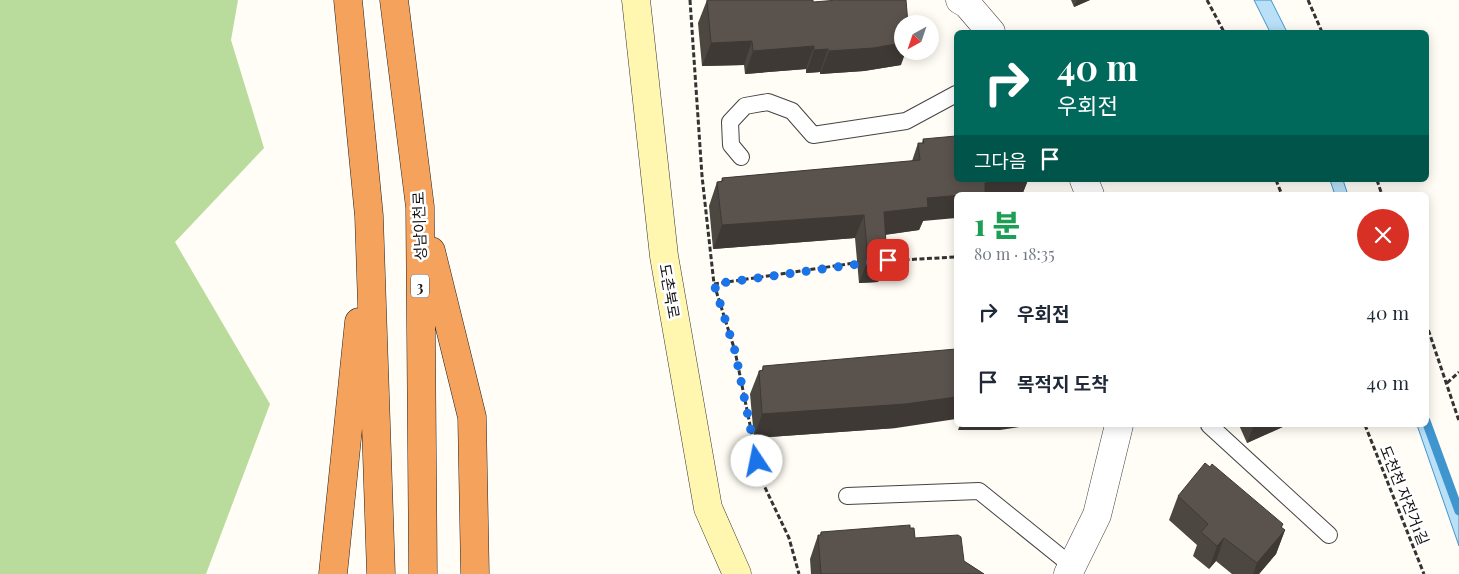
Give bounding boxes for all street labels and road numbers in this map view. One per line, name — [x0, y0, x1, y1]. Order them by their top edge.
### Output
street label: 성남이천로 — [408, 191, 430, 261]
street label: 도촌북로 — [655, 262, 685, 320]
road number: 3 — [411, 274, 429, 298]
street label: 도천천 자전거1길 — [1376, 442, 1434, 548]

